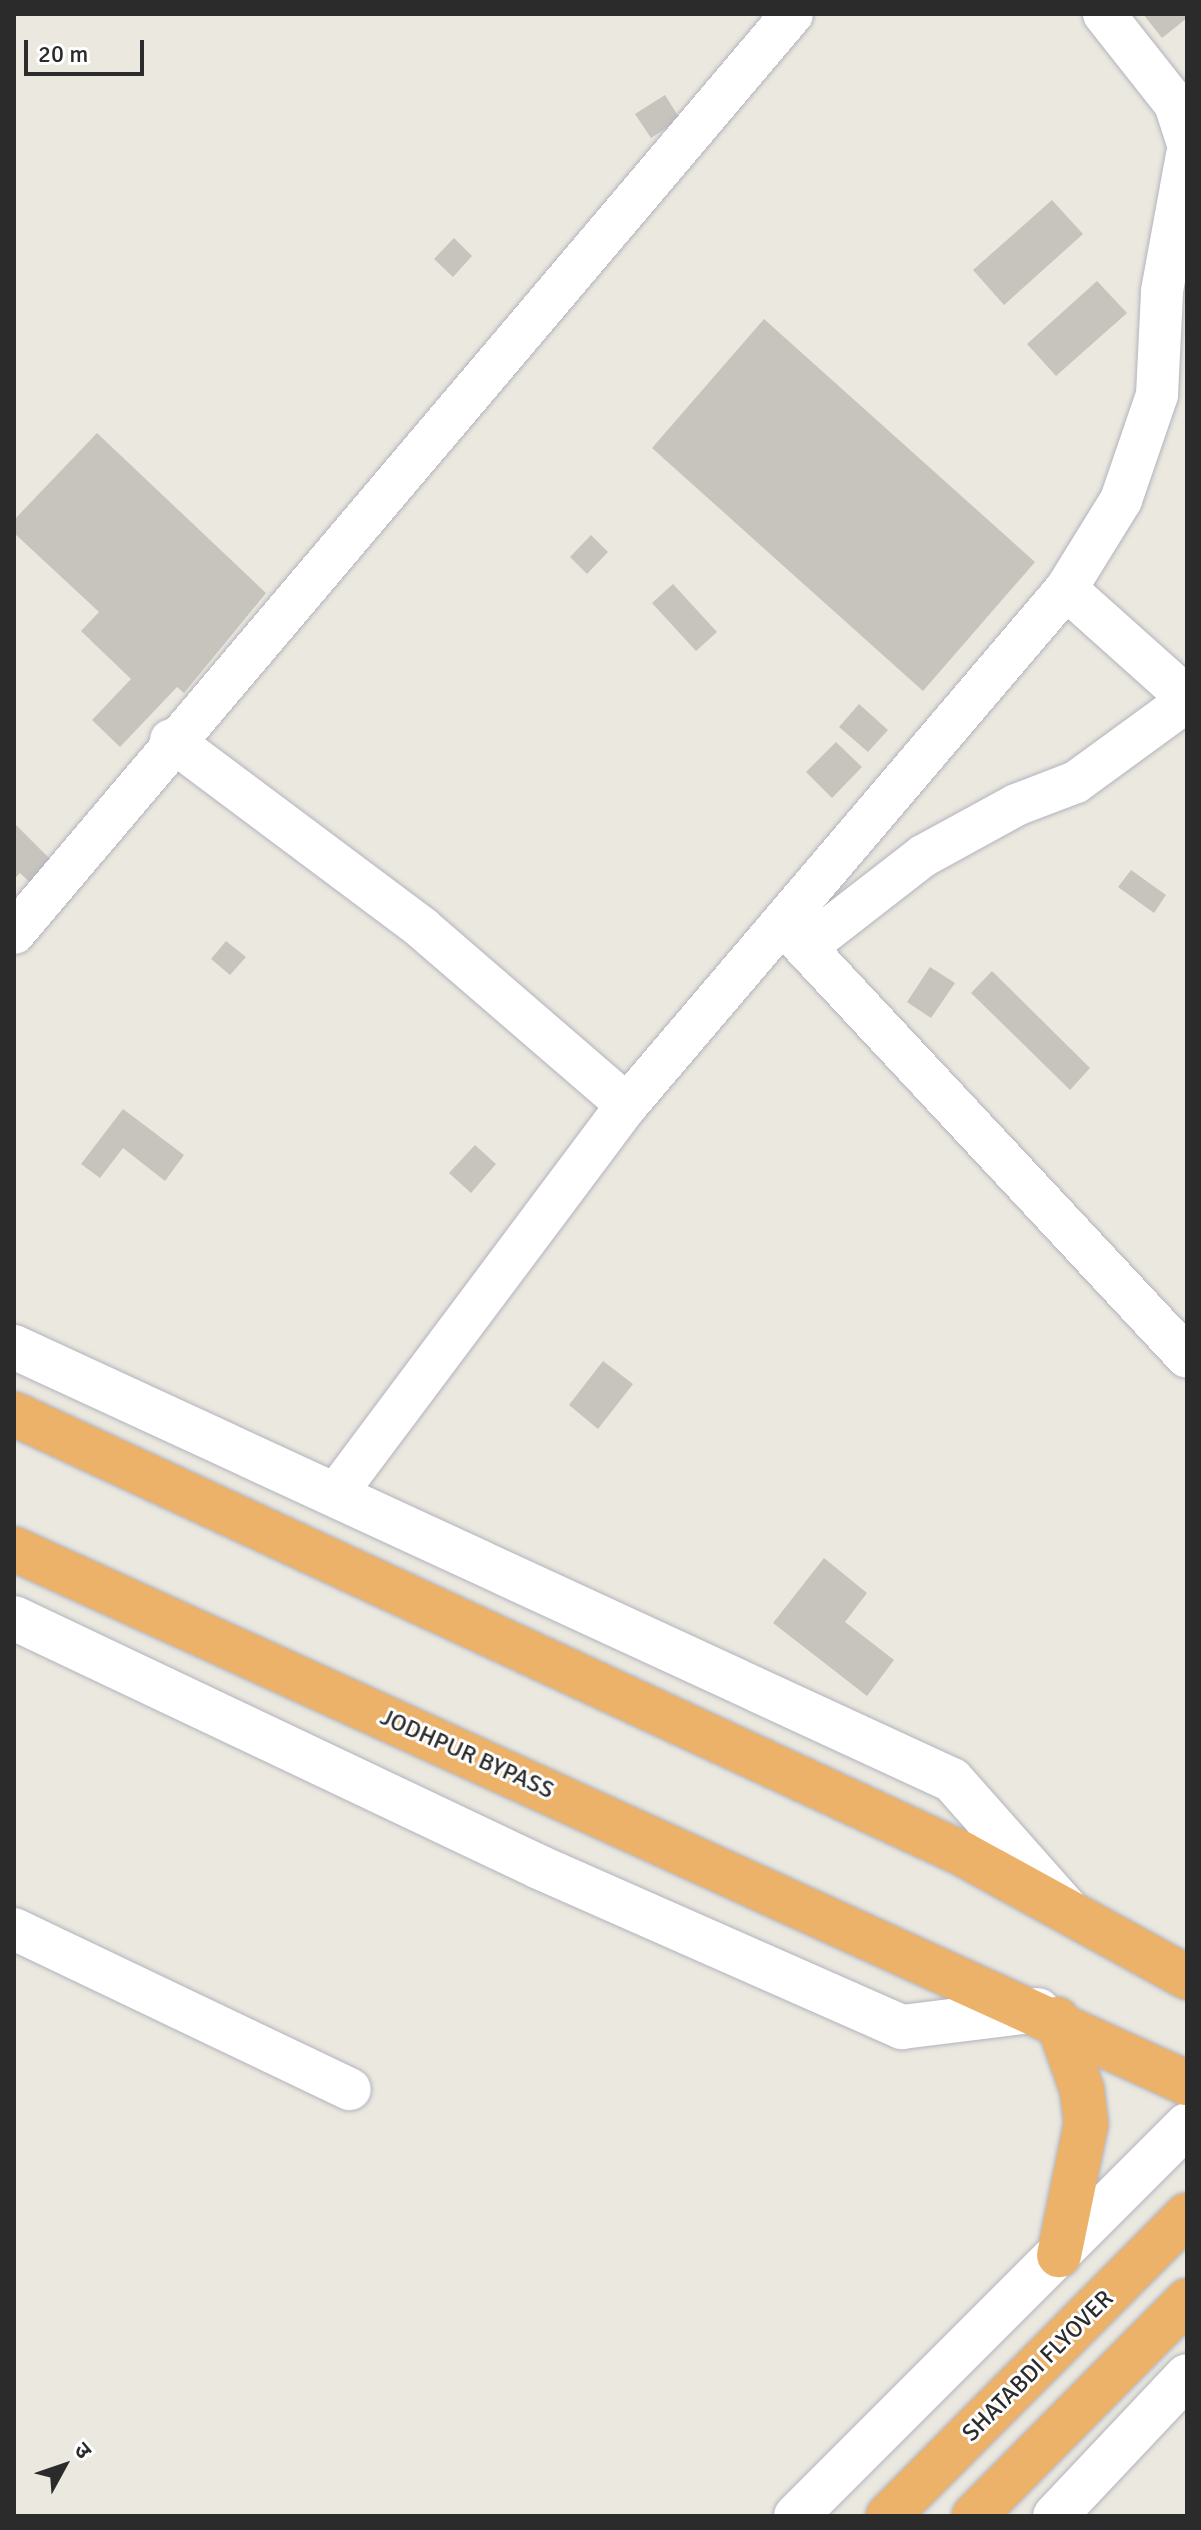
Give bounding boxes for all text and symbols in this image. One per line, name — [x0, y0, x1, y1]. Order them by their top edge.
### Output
scale bar — [28, 24, 148, 74]
text: 20 m — [38, 39, 88, 69]
street label: JODHPUR BYPASS — [376, 1703, 558, 1805]
street label: SHATABDI FLYOVER — [957, 2285, 1119, 2447]
north arrow — [24, 2426, 104, 2506]
text: उ — [68, 2437, 97, 2464]

